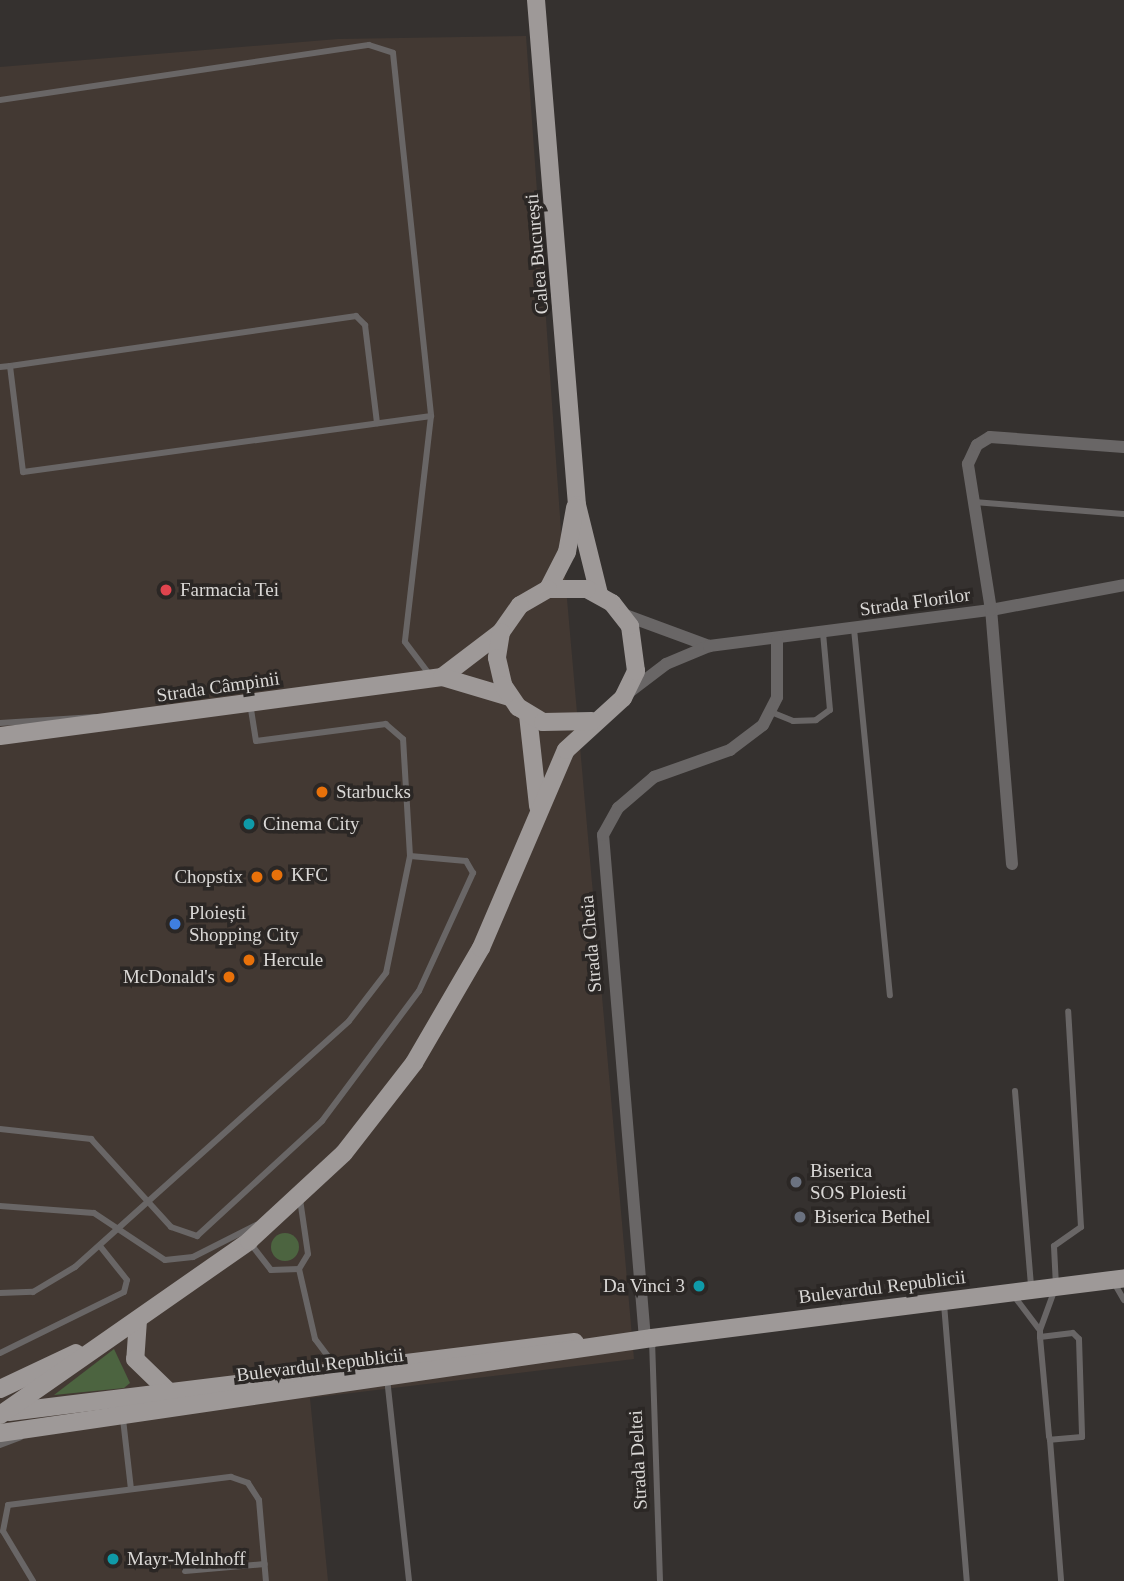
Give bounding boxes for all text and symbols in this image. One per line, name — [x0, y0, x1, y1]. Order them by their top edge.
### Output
street label: Calea București — [520, 193, 554, 315]
place label: Farmacia Tei — [180, 579, 279, 601]
marker: Farmacia Tei — [158, 582, 174, 598]
street label: Strada Florilor — [858, 583, 972, 621]
street label: Strada Câmpinii — [155, 667, 281, 707]
place label: Starbucks — [336, 781, 411, 803]
marker: Starbucks — [314, 784, 330, 800]
place label: Cinema City — [263, 813, 360, 835]
marker: Cinema City — [241, 816, 257, 832]
place label: KFC — [291, 864, 328, 886]
place label: Chopstix — [174, 866, 243, 888]
marker: KFC — [269, 867, 285, 883]
marker: Chopstix — [249, 869, 265, 885]
street label: Strada Cheia — [575, 894, 607, 994]
place label: Ploiești Shopping City — [189, 902, 299, 946]
marker: Ploiești Shopping City — [167, 916, 183, 932]
place label: Hercule — [263, 949, 323, 971]
marker: Hercule — [241, 952, 257, 968]
place label: McDonald's — [123, 966, 215, 988]
marker: McDonald's — [221, 969, 237, 985]
place label: Biserica SOS Ploiesti — [810, 1160, 907, 1204]
marker: Biserica SOS Ploiesti — [788, 1174, 804, 1190]
place label: Biserica Bethel — [814, 1206, 931, 1228]
marker: Biserica Bethel — [792, 1209, 808, 1225]
street label: Bulevardul Republicii — [797, 1265, 967, 1309]
place label: Da Vinci 3 — [603, 1275, 685, 1297]
marker: Da Vinci 3 — [691, 1278, 707, 1294]
street label: Bulevardul Republicii — [235, 1343, 405, 1387]
street label: Strada Deltei — [624, 1410, 652, 1510]
place label: Mayr-Melnhoff — [127, 1548, 246, 1570]
marker: Mayr-Melnhoff — [105, 1551, 121, 1567]

